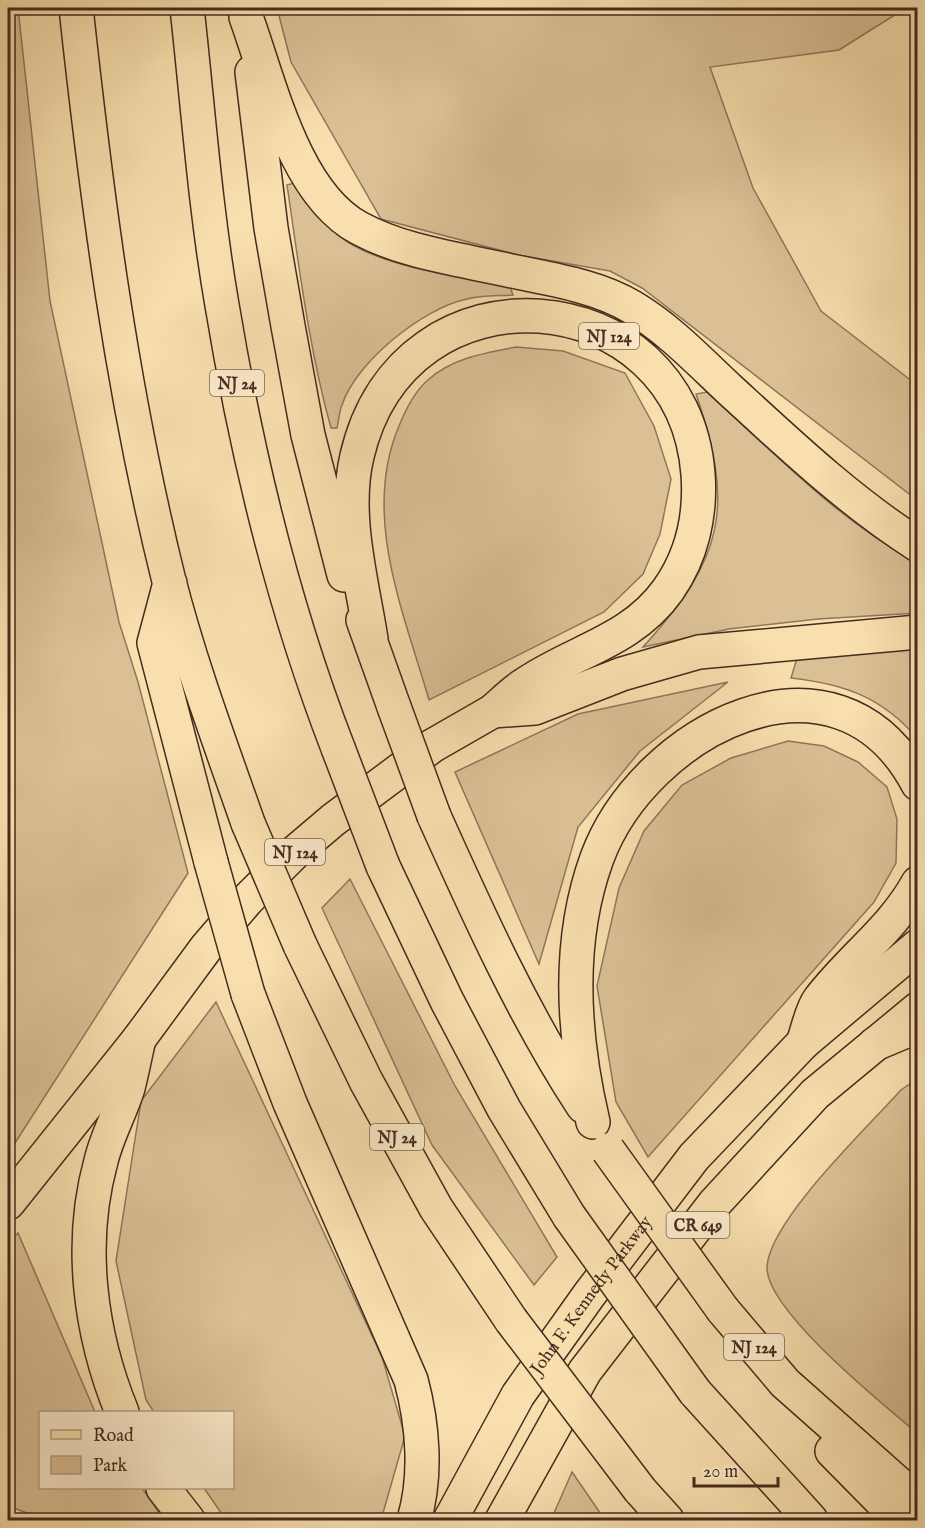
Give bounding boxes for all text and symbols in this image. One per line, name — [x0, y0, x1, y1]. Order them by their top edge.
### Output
road number: NJ 124 — [579, 323, 639, 349]
road number: NJ 24 — [210, 370, 264, 396]
road number: NJ 124 — [265, 839, 325, 865]
road number: NJ 24 — [370, 1124, 424, 1150]
street label: John F. Kennedy Parkway — [525, 1212, 658, 1381]
road number: CR 649 — [666, 1212, 730, 1238]
road number: NJ 124 — [724, 1334, 784, 1360]
legend — [39, 1411, 234, 1489]
text: Road — [93, 1425, 134, 1448]
scale bar — [694, 1450, 778, 1488]
text: Park — [93, 1455, 128, 1478]
text: 20 m — [703, 1461, 738, 1484]

